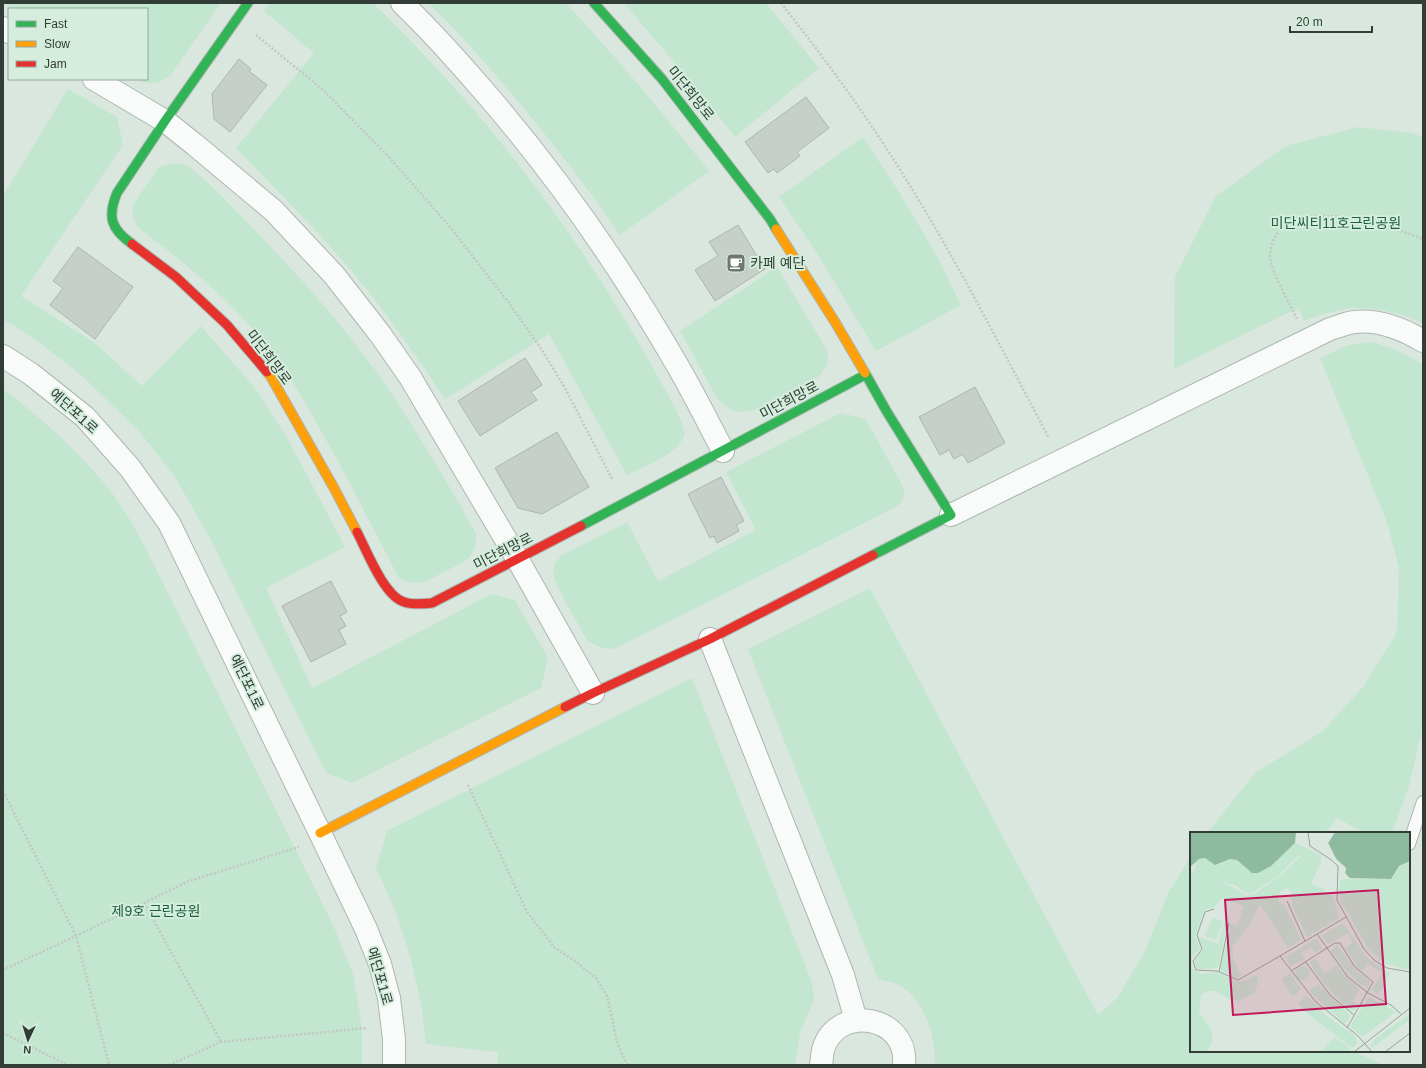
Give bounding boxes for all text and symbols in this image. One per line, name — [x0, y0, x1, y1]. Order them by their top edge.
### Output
legend — [8, 8, 148, 80]
scale bar — [1290, 8, 1372, 34]
text: 20 m — [1296, 15, 1323, 29]
text: Fast — [44, 17, 68, 31]
text: Slow — [44, 37, 70, 51]
text: Jam — [44, 57, 67, 71]
street label: 미단희망로 — [665, 63, 718, 123]
park label: 미단씨티11호근린공원 — [1271, 215, 1401, 231]
cafe icon: 카페 예단 — [725, 252, 747, 274]
place label: 카페 예단 — [750, 255, 806, 271]
street label: 미단희망로 — [243, 326, 295, 388]
street label: 미단희망로 — [757, 378, 821, 422]
street label: 예단포1로 — [47, 385, 101, 437]
street label: 미단희망로 — [471, 529, 535, 573]
street label: 예단포1로 — [227, 652, 267, 712]
inset map — [1190, 832, 1410, 1052]
park label: 제9호 근린공원 — [112, 903, 200, 919]
street label: 예단포1로 — [364, 945, 396, 1007]
north arrow — [8, 1020, 48, 1060]
text: N — [23, 1044, 32, 1056]

